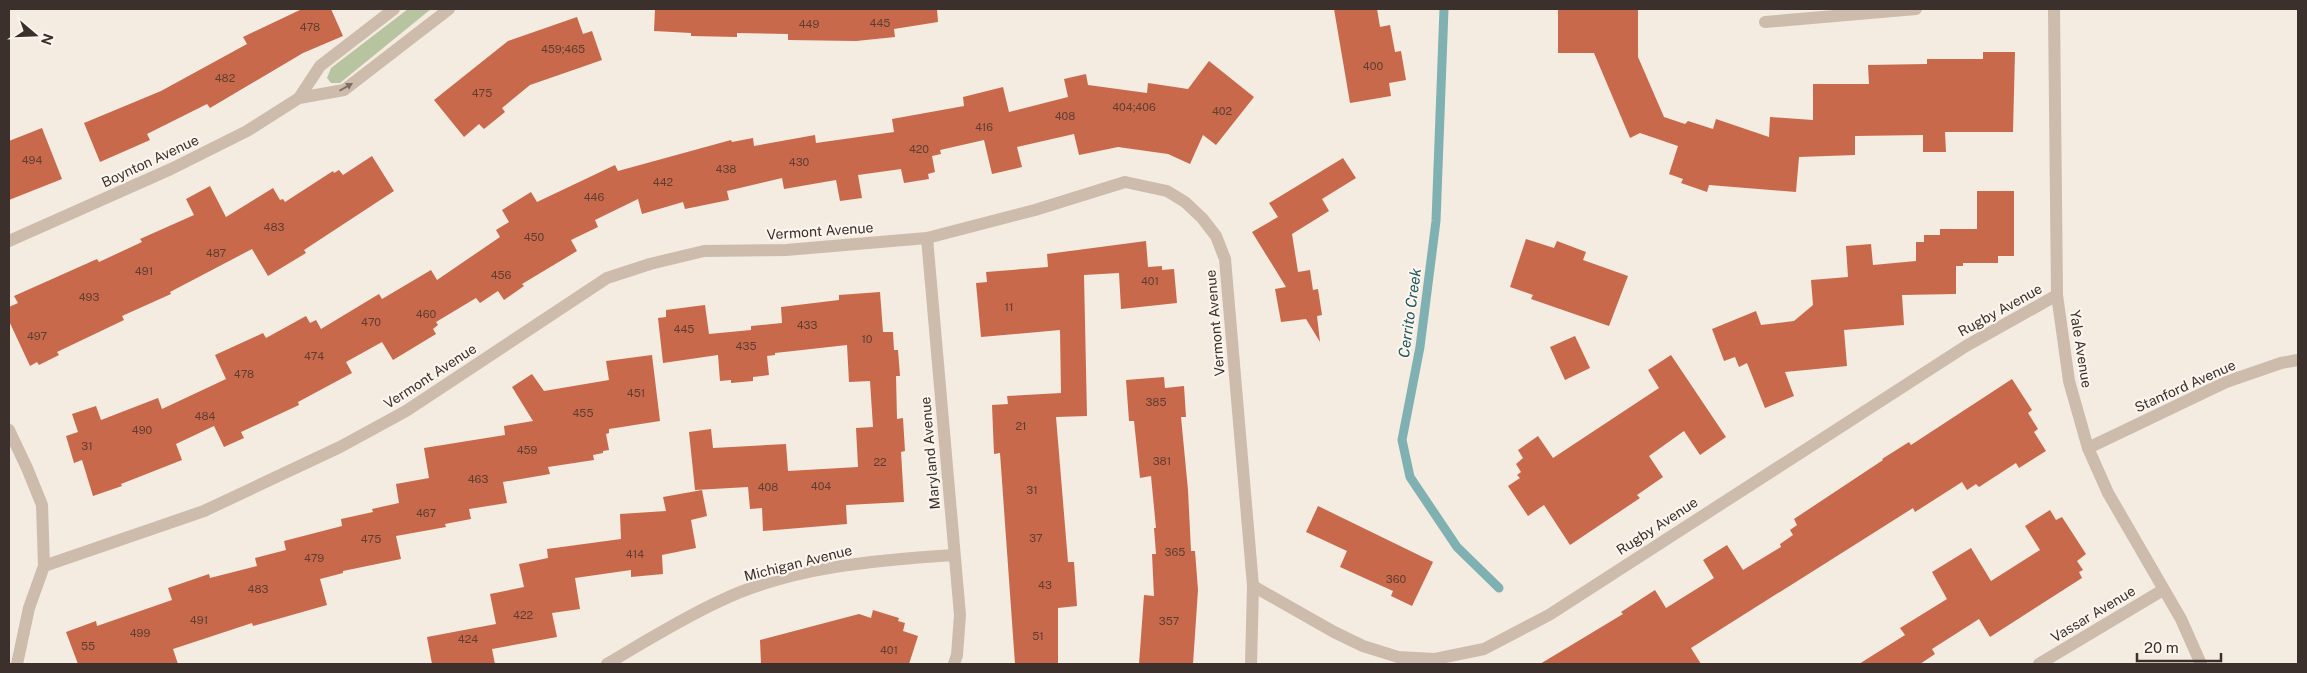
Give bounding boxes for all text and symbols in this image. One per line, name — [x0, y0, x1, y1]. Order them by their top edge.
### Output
north arrow — [10, 10, 60, 60]
house number: 445 — [870, 17, 890, 29]
house number: 449 — [799, 18, 819, 30]
house number: 478 — [300, 21, 320, 33]
text: N — [38, 31, 57, 47]
house number: 459;465 — [541, 43, 585, 55]
house number: 400 — [1363, 60, 1383, 72]
house number: 482 — [215, 72, 236, 84]
one-way arrow — [339, 82, 353, 91]
house number: 475 — [472, 87, 492, 99]
house number: 404;406 — [1112, 101, 1156, 113]
house number: 402 — [1212, 105, 1233, 117]
house number: 408 — [1055, 110, 1075, 122]
house number: 416 — [975, 121, 993, 133]
street label: Boynton Avenue — [99, 131, 201, 190]
house number: 420 — [909, 143, 929, 155]
house number: 494 — [22, 154, 42, 166]
house number: 430 — [789, 156, 810, 168]
house number: 438 — [716, 163, 736, 175]
house number: 442 — [653, 176, 674, 188]
house number: 446 — [584, 191, 604, 203]
street label: Vermont Avenue — [766, 219, 874, 243]
house number: 483 — [264, 221, 285, 233]
house number: 450 — [524, 231, 545, 243]
house number: 487 — [206, 247, 227, 259]
house number: 491 — [135, 265, 153, 277]
water label: Cerrito Creek — [1395, 266, 1424, 359]
house number: 456 — [491, 269, 512, 281]
street label: Vermont Avenue — [1202, 269, 1228, 377]
house number: 401 — [1141, 275, 1159, 287]
street label: Rugby Avenue — [1955, 280, 2045, 340]
house number: 493 — [79, 291, 99, 303]
house number: 11 — [1005, 301, 1013, 313]
house number: 460 — [416, 308, 436, 320]
street label: Yale Avenue — [2067, 309, 2095, 389]
house number: 470 — [361, 316, 381, 328]
house number: 433 — [797, 319, 817, 331]
house number: 445 — [674, 323, 694, 335]
house number: 497 — [27, 330, 47, 342]
house number: 10 — [861, 333, 873, 345]
street label: Vermont Avenue — [381, 340, 479, 412]
house number: 435 — [736, 340, 756, 352]
house number: 474 — [304, 350, 324, 362]
street label: Stanford Avenue — [2132, 357, 2238, 415]
house number: 478 — [234, 368, 254, 380]
house number: 451 — [627, 387, 645, 399]
street label: Maryland Avenue — [917, 396, 943, 510]
house number: 385 — [1145, 396, 1167, 408]
house number: 455 — [573, 407, 593, 419]
house number: 484 — [195, 410, 216, 422]
house number: 21 — [1015, 420, 1027, 432]
house number: 490 — [132, 424, 152, 436]
house number: 31 — [81, 440, 93, 452]
house number: 459 — [517, 444, 537, 456]
house number: 381 — [1153, 455, 1171, 467]
house number: 22 — [873, 456, 887, 468]
house number: 463 — [468, 473, 488, 485]
house number: 404 — [811, 480, 831, 492]
house number: 408 — [758, 481, 778, 493]
house number: 31 — [1026, 484, 1038, 496]
street label: Rugby Avenue — [1613, 494, 1701, 558]
house number: 467 — [416, 507, 436, 519]
house number: 37 — [1029, 532, 1043, 544]
house number: 475 — [361, 533, 381, 545]
street label: Michigan Avenue — [742, 542, 854, 584]
house number: 365 — [1165, 546, 1185, 558]
house number: 414 — [626, 548, 644, 560]
house number: 479 — [304, 552, 324, 564]
house number: 360 — [1386, 573, 1406, 585]
house number: 43 — [1038, 579, 1052, 591]
house number: 483 — [248, 583, 269, 595]
street label: Vassar Avenue — [2048, 583, 2138, 645]
house number: 422 — [513, 609, 533, 621]
house number: 491 — [190, 614, 208, 626]
house number: 357 — [1159, 615, 1180, 627]
house number: 499 — [130, 627, 150, 639]
house number: 51 — [1032, 630, 1044, 642]
scale bar — [2137, 630, 2221, 662]
house number: 424 — [458, 633, 478, 645]
text: 20 m — [2144, 639, 2179, 656]
house number: 55 — [81, 640, 95, 652]
house number: 401 — [880, 644, 898, 656]

